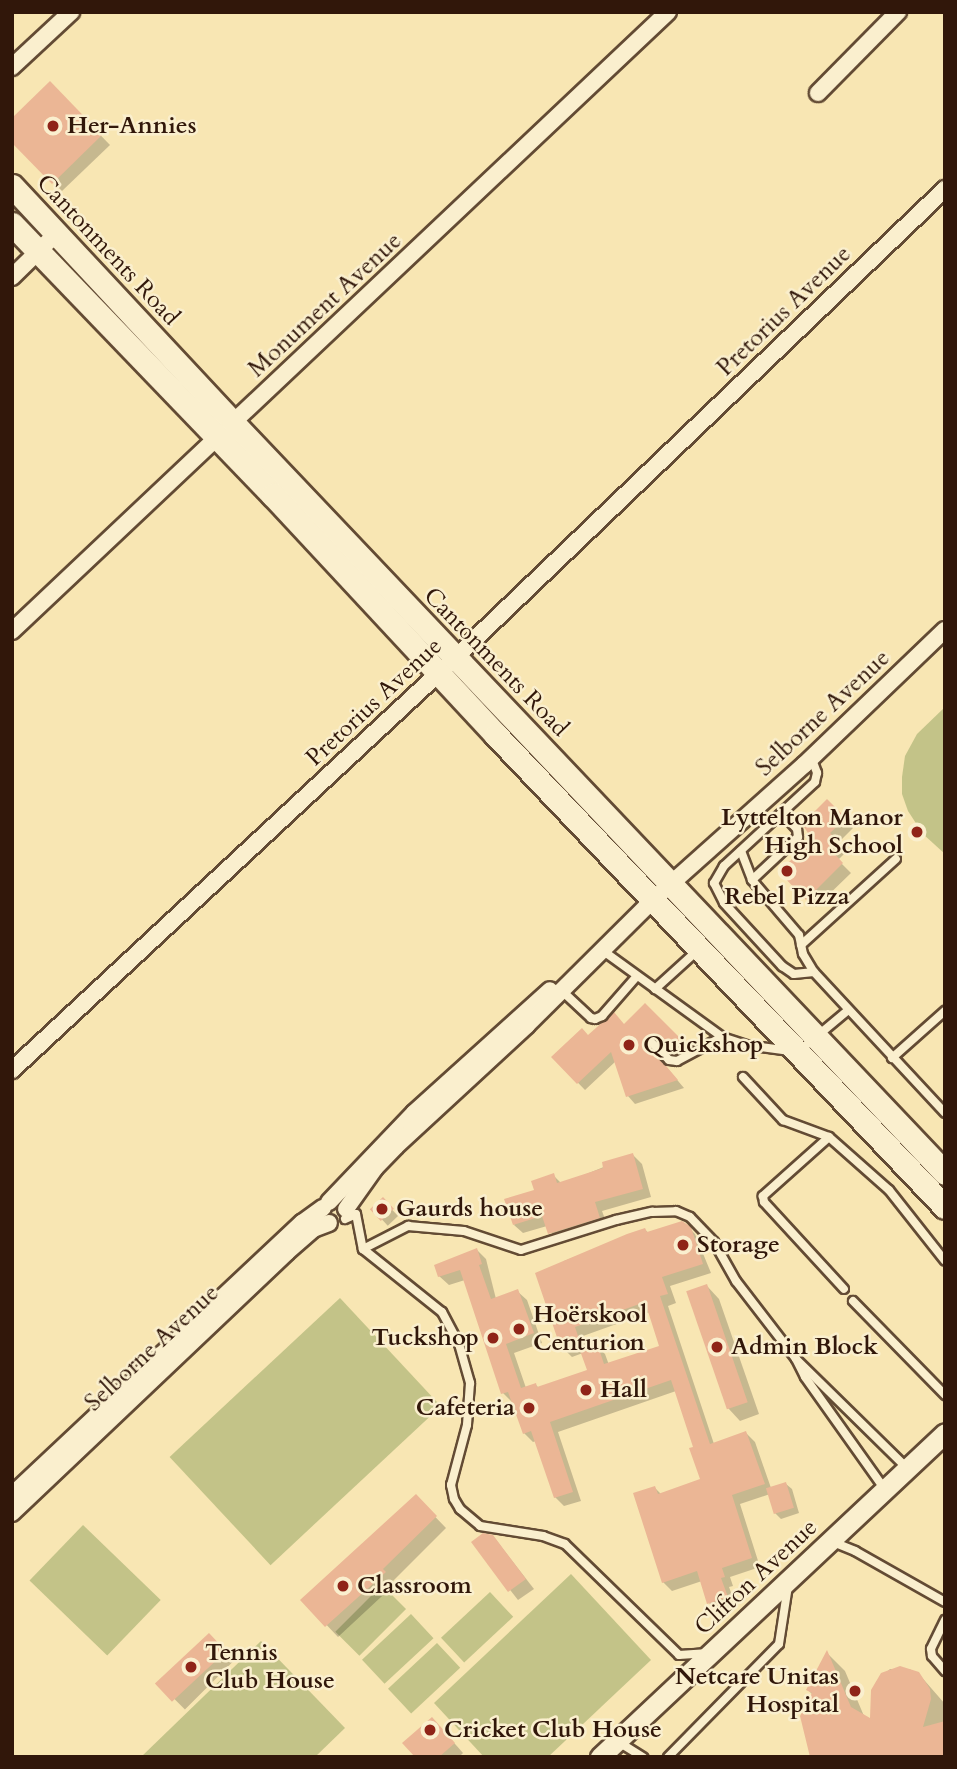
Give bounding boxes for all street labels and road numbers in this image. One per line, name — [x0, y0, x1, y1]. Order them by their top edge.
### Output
street label: Cantonments Road — [31, 168, 185, 332]
street label: Monument Avenue — [242, 227, 408, 383]
street label: Pretorius Avenue — [711, 240, 857, 382]
street label: Cantonments Road — [417, 581, 575, 743]
street label: Pretorius Avenue — [300, 632, 448, 772]
street label: Selborne Avenue — [750, 644, 896, 782]
street label: Selborne Avenue — [79, 1279, 225, 1417]
street label: Clifton Avenue — [689, 1513, 823, 1641]

